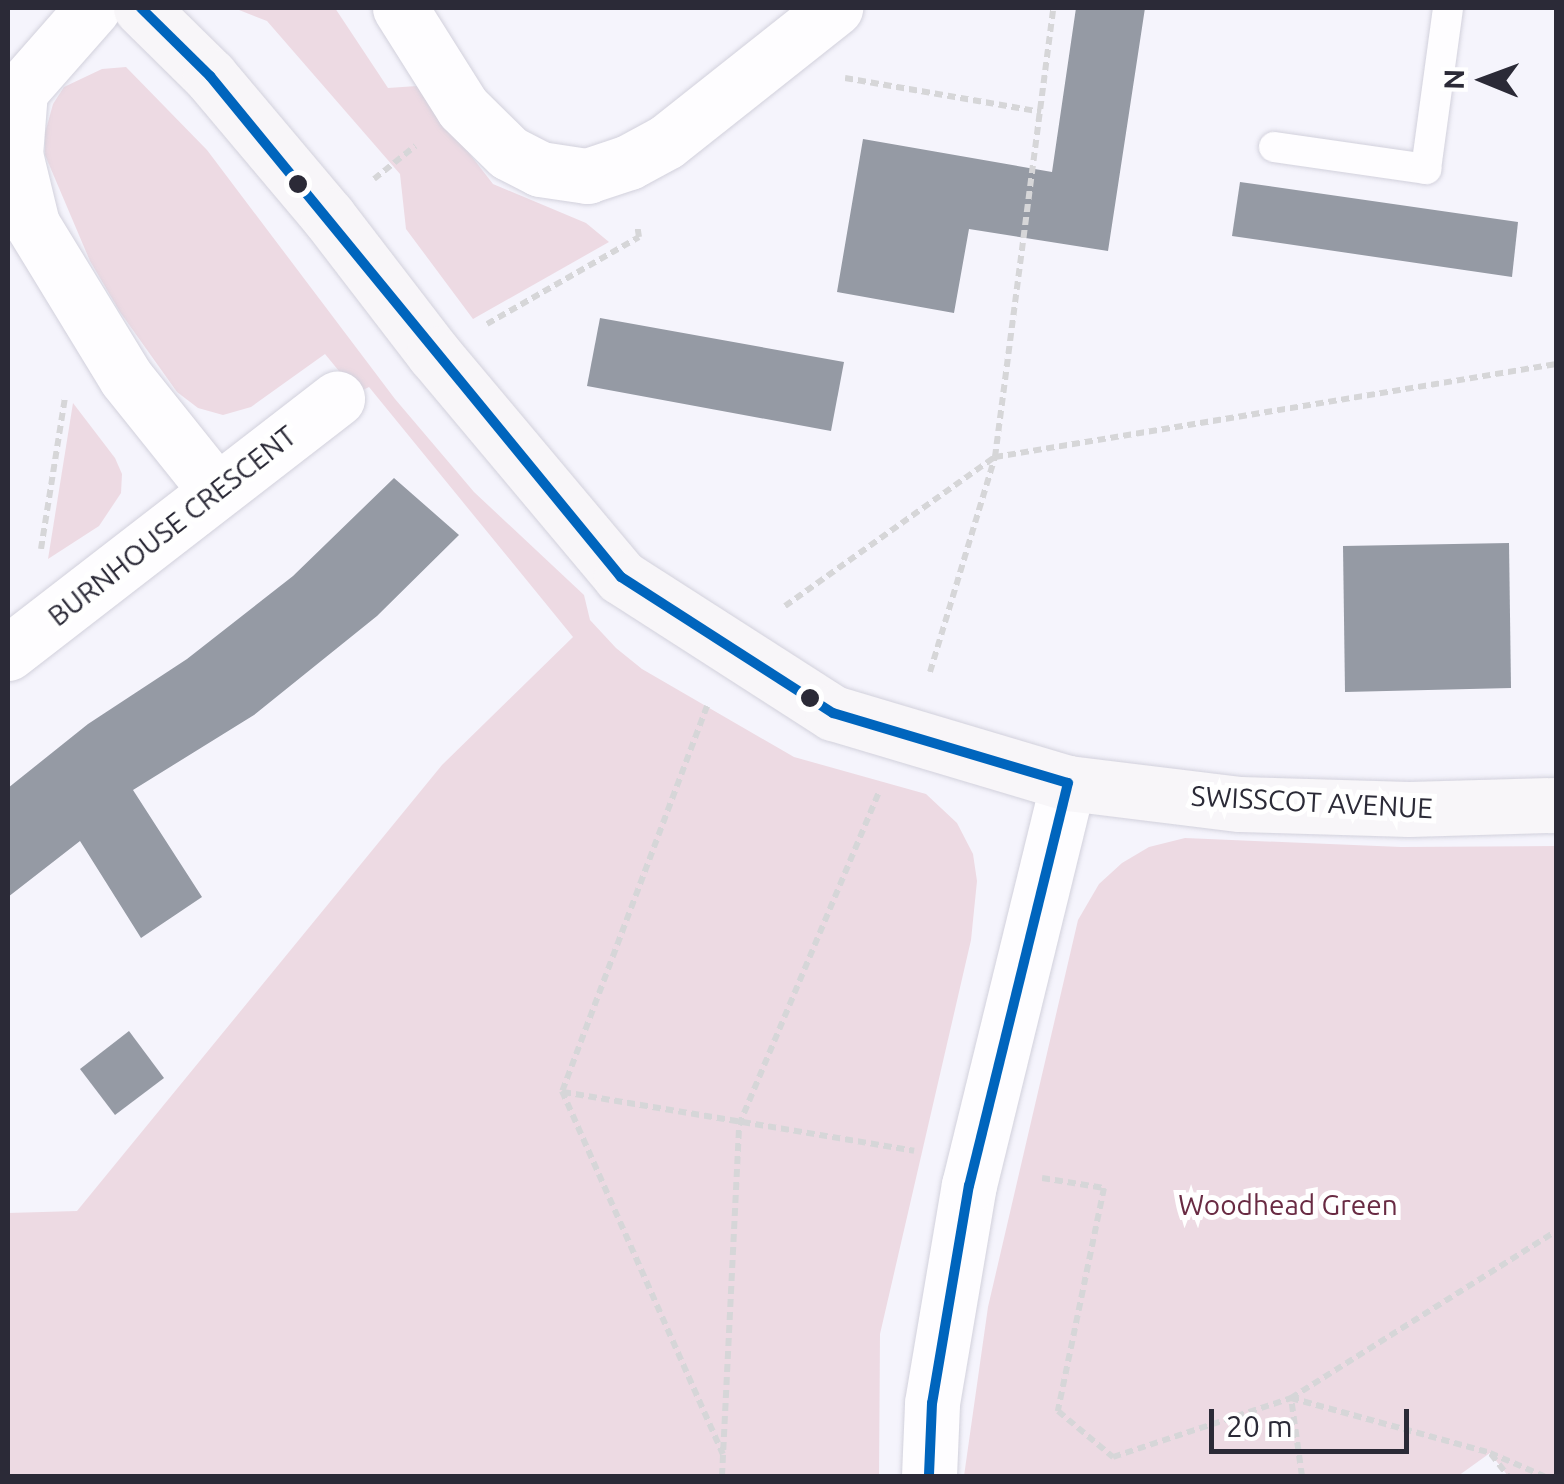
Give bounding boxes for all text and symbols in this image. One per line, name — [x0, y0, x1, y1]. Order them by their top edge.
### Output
north arrow — [1434, 30, 1534, 130]
text: N — [1438, 69, 1469, 90]
unlabelled marker — [288, 174, 308, 194]
street label: BURNHOUSE CRESCENT — [41, 419, 303, 633]
unlabelled marker — [800, 688, 820, 708]
street label: SWISSCOT AVENUE — [1190, 779, 1434, 825]
park label: Woodhead Green — [1178, 1188, 1398, 1222]
scale bar — [1214, 1389, 1414, 1451]
text: 20 m — [1226, 1409, 1293, 1443]

